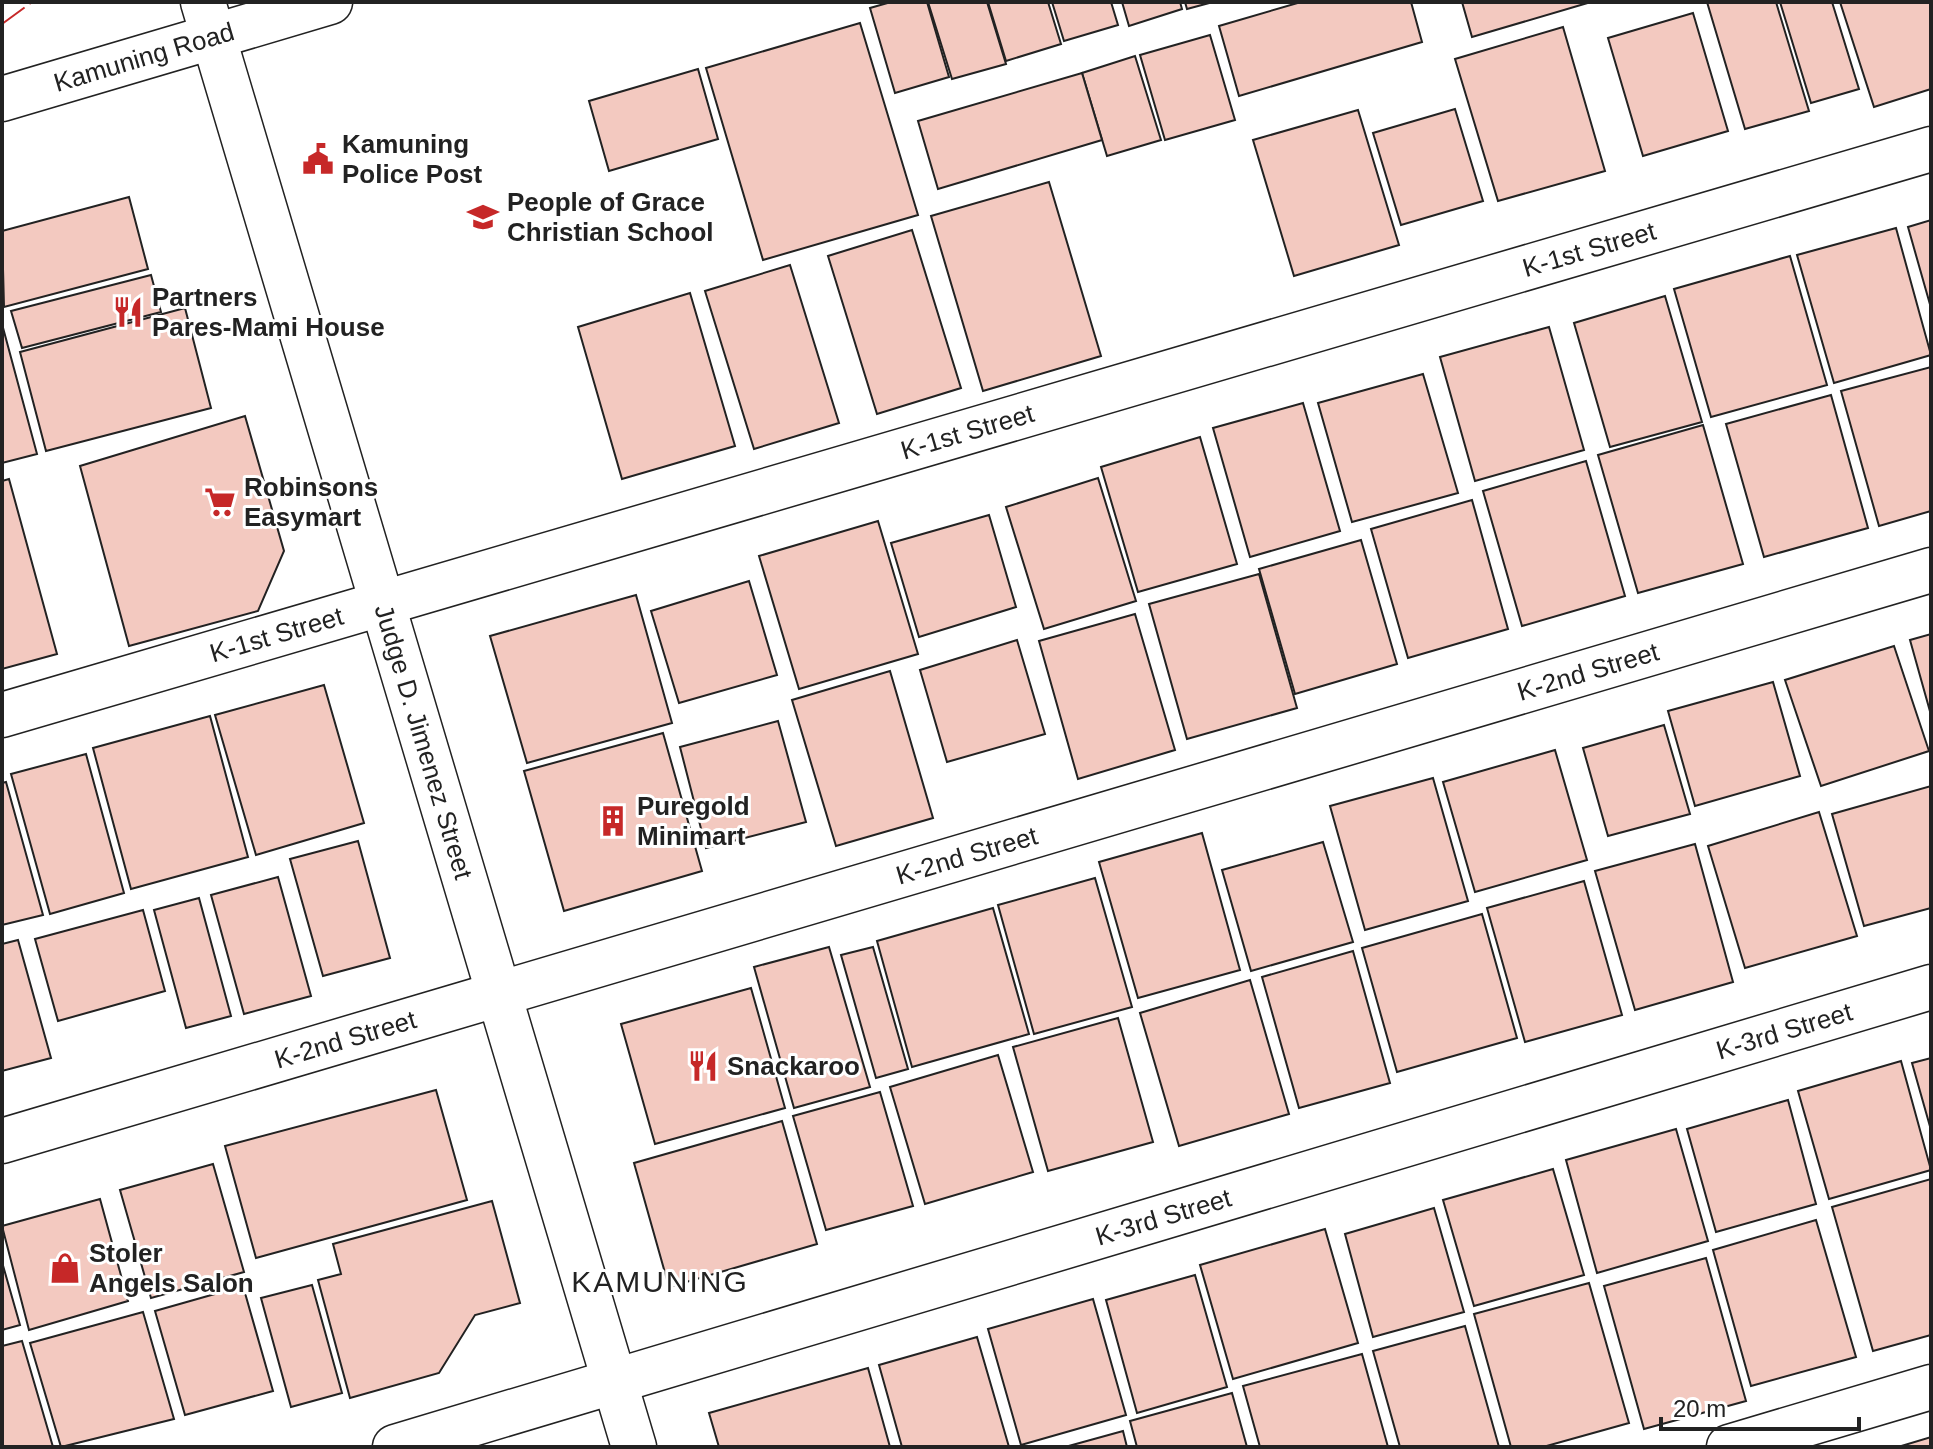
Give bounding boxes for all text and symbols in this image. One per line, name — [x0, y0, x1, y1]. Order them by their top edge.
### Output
street label: Kamuning Road — [50, 16, 238, 98]
place label: Kamuning Police Post — [342, 129, 482, 189]
public building icon: Kamuning Police Post — [301, 142, 335, 176]
place label: People of Grace Christian School — [507, 187, 714, 247]
school or university icon: People of Grace Christian School — [466, 200, 500, 234]
street label: K-1st Street — [1519, 215, 1660, 283]
place label: Partners Pares-Mami House — [152, 282, 385, 342]
restaurant icon: Partners Pares-Mami House — [111, 295, 145, 329]
street label: K-1st Street — [897, 398, 1038, 465]
place label: Robinsons Easymart — [244, 472, 378, 532]
supermarket icon: Robinsons Easymart — [203, 485, 237, 519]
street label: K-1st Street — [206, 601, 347, 668]
street label: Judge D. Jimenez Street — [369, 601, 479, 883]
street label: K-2nd Street — [1514, 636, 1663, 707]
place label: Puregold Minimart — [637, 791, 750, 851]
building icon: Puregold Minimart — [596, 804, 630, 838]
street label: K-2nd Street — [892, 820, 1042, 891]
street label: K-3rd Street — [1713, 996, 1856, 1066]
street label: K-2nd Street — [271, 1004, 420, 1075]
restaurant icon: Snackaroo — [686, 1049, 720, 1083]
place label: Snackaroo — [727, 1051, 860, 1081]
street label: K-3rd Street — [1092, 1182, 1236, 1251]
place label: Stoler Angels Salon — [89, 1238, 254, 1298]
shop icon: Stoler Angels Salon — [48, 1251, 82, 1285]
district label: KAMUNING — [571, 1265, 749, 1298]
scale bar — [1661, 1381, 1859, 1431]
text: 20 m — [1673, 1395, 1726, 1422]

